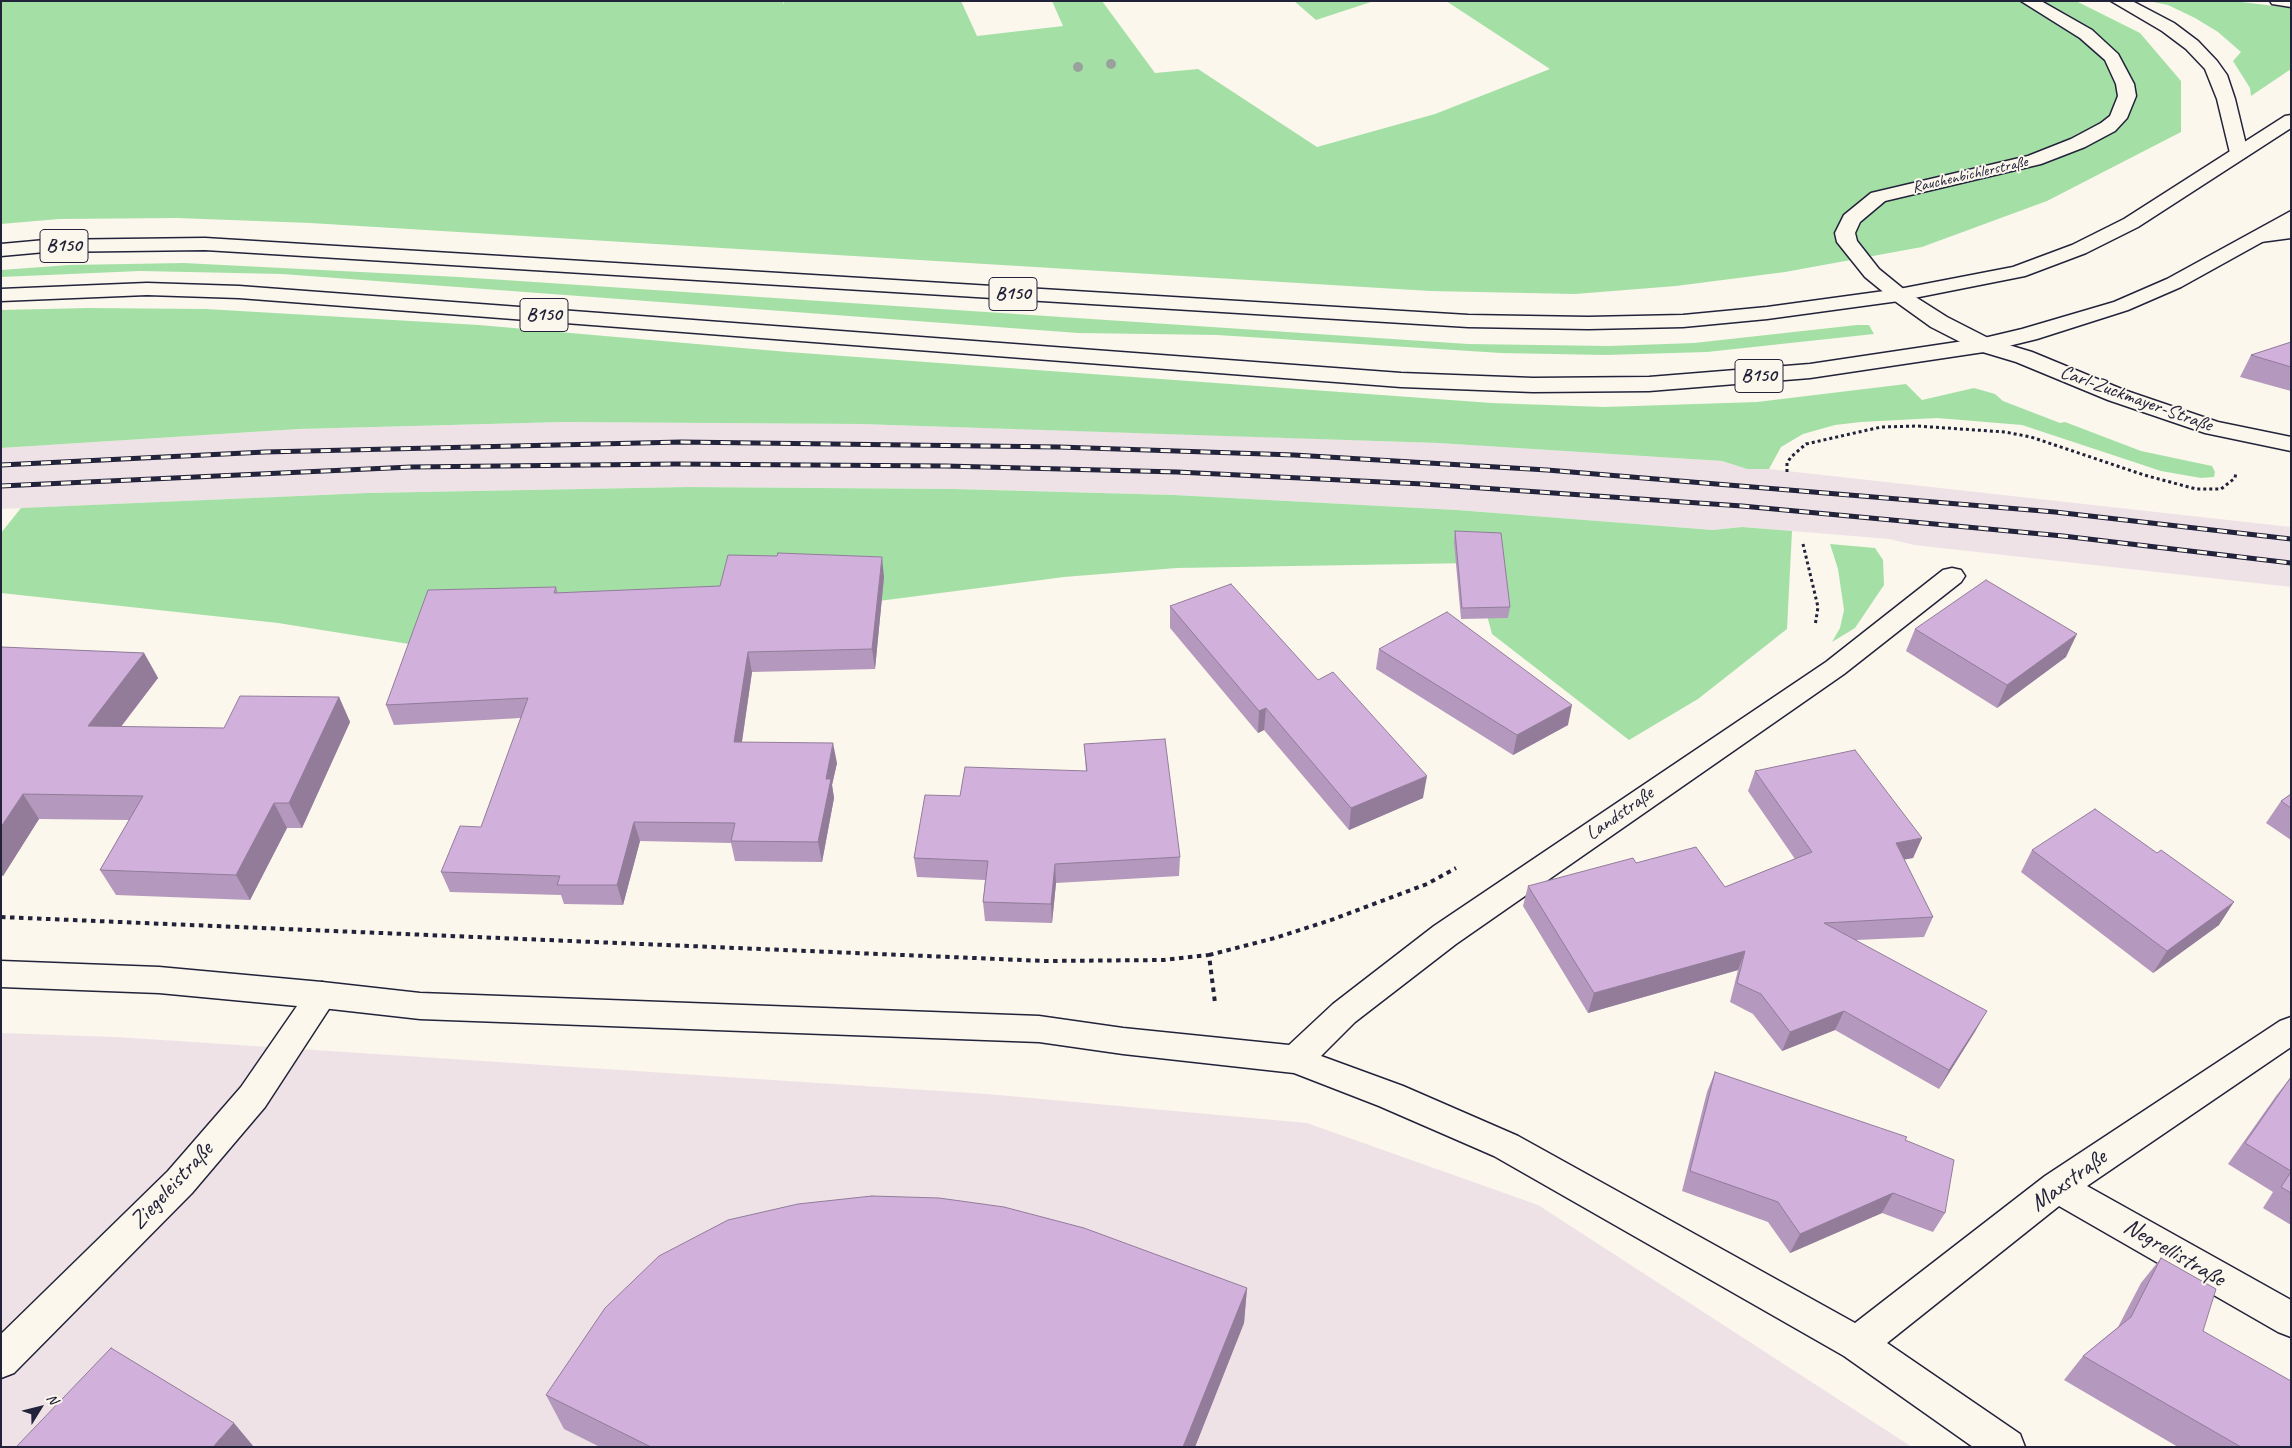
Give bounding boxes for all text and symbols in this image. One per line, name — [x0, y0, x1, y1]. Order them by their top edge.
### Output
street label: Rauchenbichlerstraße — [1910, 152, 2030, 198]
road number: B150 — [40, 230, 88, 262]
road number: B150 — [989, 278, 1037, 310]
road number: B150 — [520, 298, 568, 332]
road number: B150 — [1735, 360, 1783, 392]
street label: Carl-Zuckmayer-Straße — [2057, 360, 2215, 438]
street label: Landstraße — [1581, 782, 1659, 846]
street label: Ziegeleistraße — [124, 1136, 220, 1236]
street label: Maxstraße — [2025, 1144, 2113, 1218]
street label: Negrellistraße — [2118, 1212, 2230, 1294]
north arrow — [15, 1383, 65, 1433]
text: N — [43, 1390, 62, 1407]

